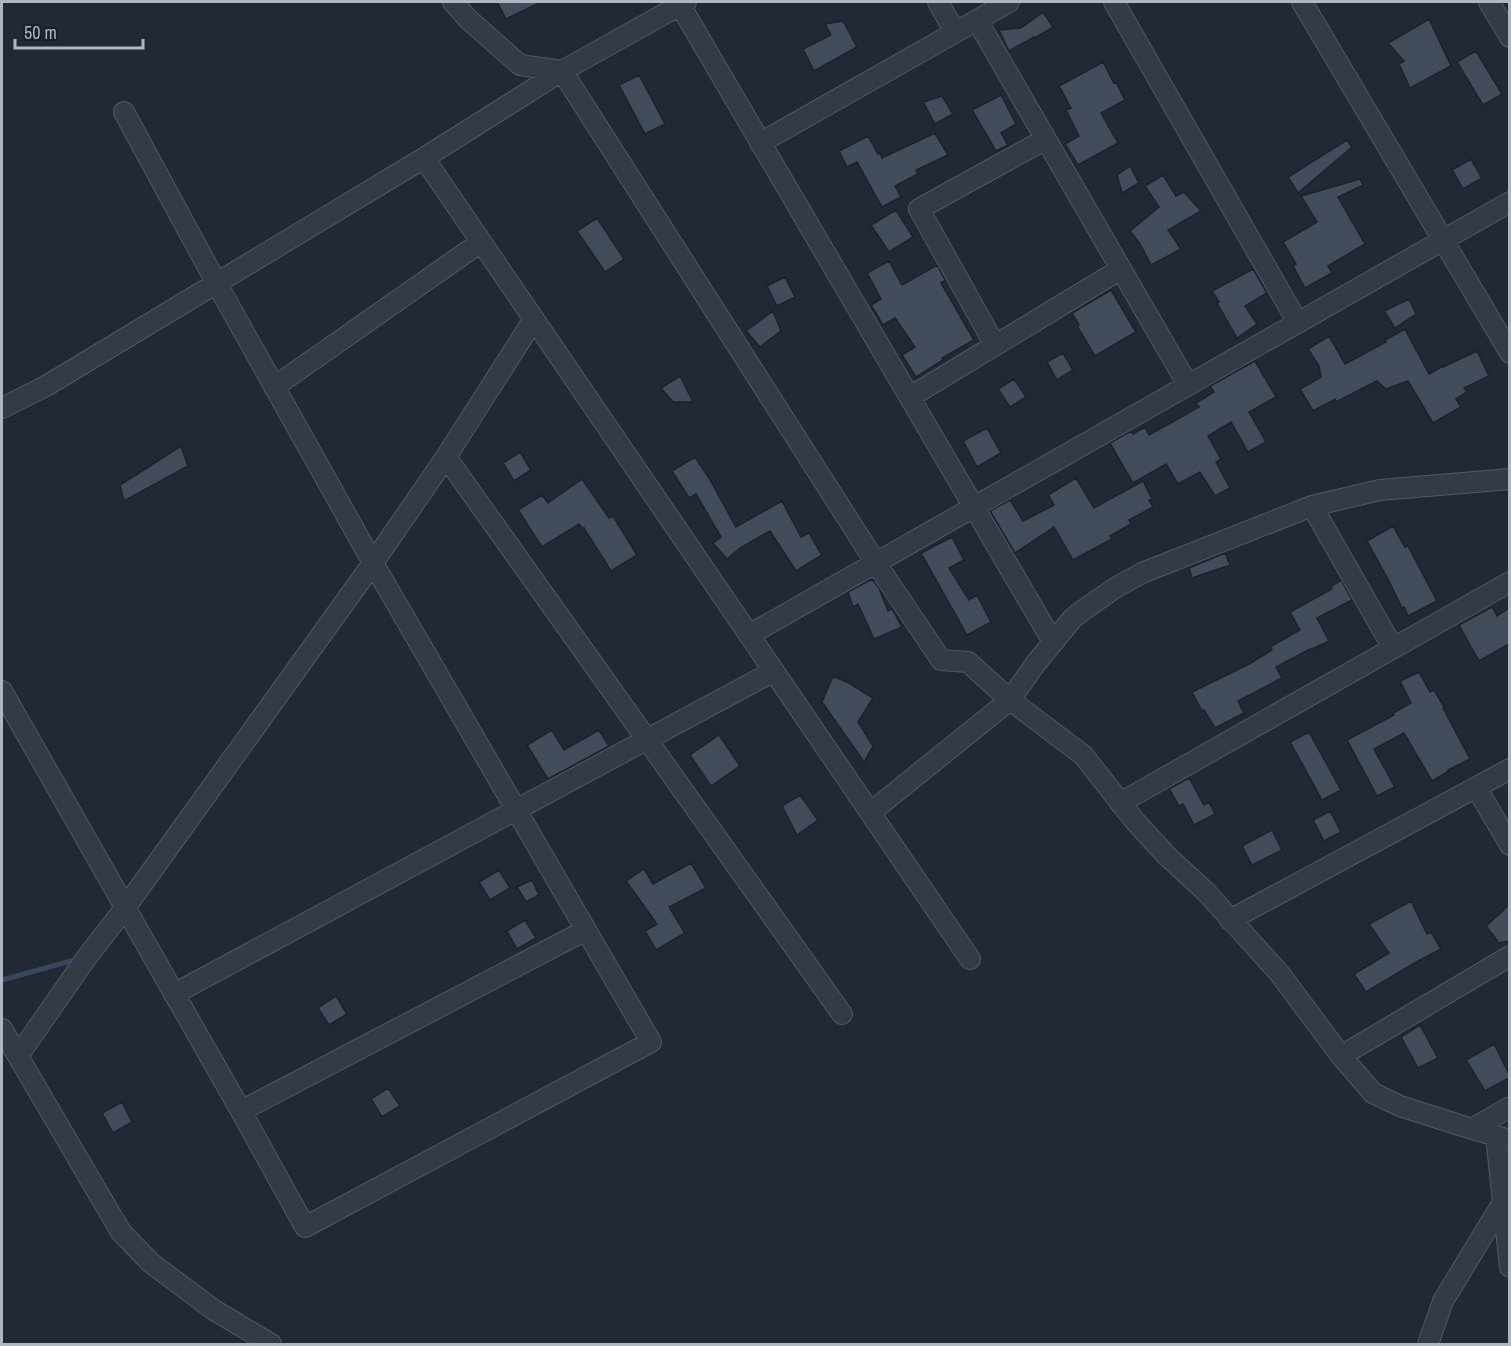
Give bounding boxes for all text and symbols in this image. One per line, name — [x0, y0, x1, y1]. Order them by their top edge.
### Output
scale bar — [15, 12, 142, 50]
text: 50 m — [24, 20, 57, 45]

